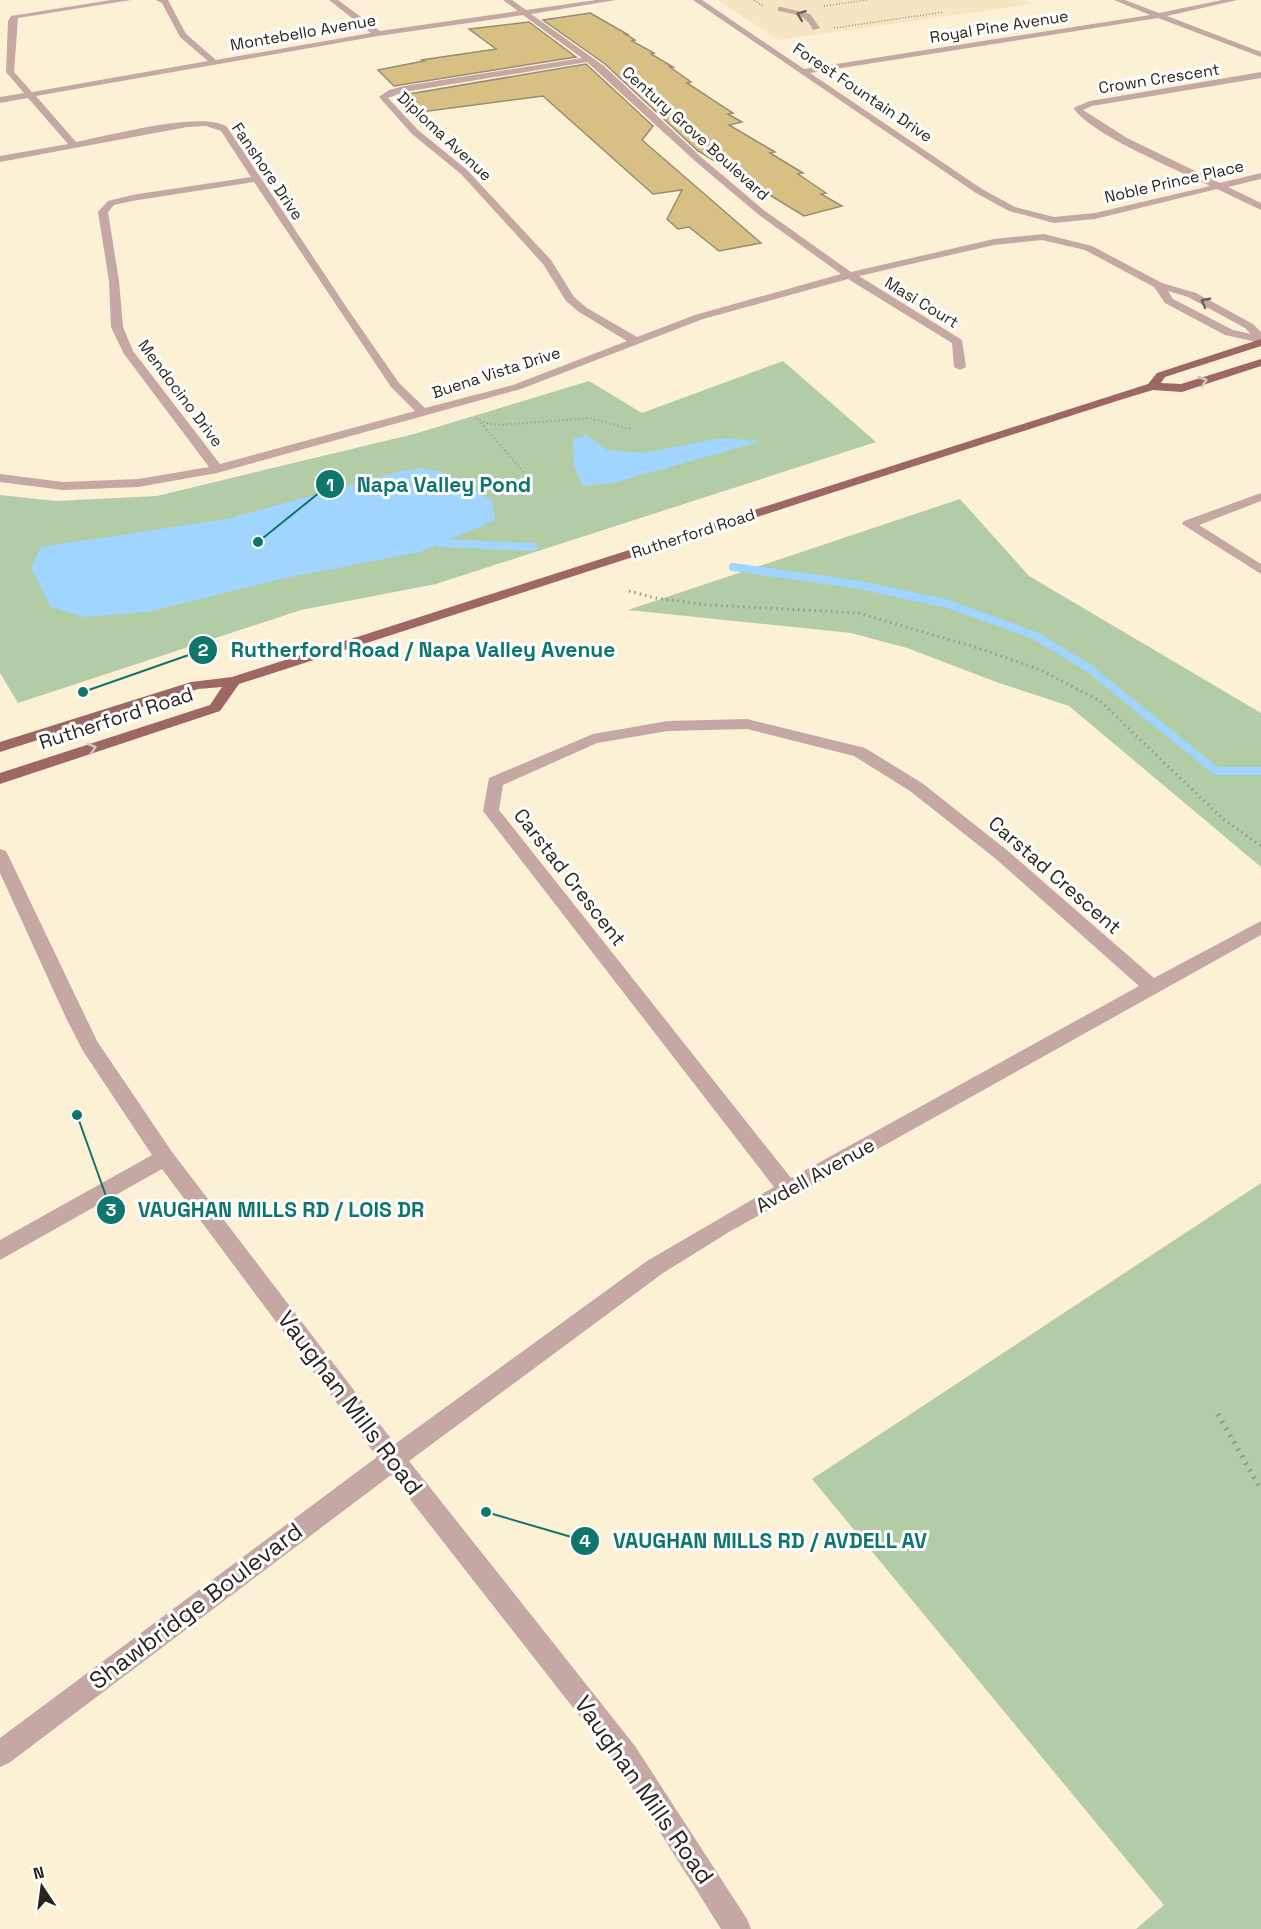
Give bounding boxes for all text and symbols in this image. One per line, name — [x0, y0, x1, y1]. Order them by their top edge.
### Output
street label: Royal Pine Avenue — [928, 5, 1070, 48]
street label: Montebello Avenue — [228, 9, 378, 56]
one-way arrow — [797, 9, 807, 22]
street label: Forest Fountain Drive — [789, 38, 937, 147]
street label: Crown Crescent — [1097, 59, 1221, 98]
street label: Century Grove Boulevard — [618, 62, 774, 205]
street label: Diploma Avenue — [393, 87, 496, 186]
street label: Fanshore Drive — [227, 118, 308, 224]
street label: Noble Prince Place — [1102, 155, 1246, 208]
street label: Masi Court — [881, 272, 963, 333]
one-way arrow — [1201, 298, 1211, 309]
street label: Mendocino Drive — [133, 335, 228, 451]
street label: Buena Vista Drive — [429, 342, 563, 403]
one-way arrow — [1197, 375, 1208, 388]
callout: Napa Valley Pond — [315, 465, 544, 504]
text: Napa Valley Pond — [357, 471, 531, 498]
text: 1 — [326, 473, 334, 496]
street label: Rutherford Road — [629, 504, 758, 563]
callout: Rutherford Road / Napa Valley Avenue — [188, 631, 627, 670]
text: Rutherford Road / Napa Valley Avenue — [231, 636, 615, 663]
text: 2 — [198, 638, 209, 661]
street label: Rutherford Road — [36, 681, 196, 755]
one-way arrow — [86, 743, 97, 755]
street label: Carstad Crescent — [508, 803, 632, 951]
street label: Carstad Crescent — [983, 810, 1127, 940]
street label: Avdell Avenue — [751, 1131, 879, 1219]
callout: VAUGHAN MILLS RD / LOIS DR — [96, 1191, 436, 1230]
text: VAUGHAN MILLS RD / LOIS DR — [138, 1196, 424, 1223]
text: 3 — [106, 1198, 117, 1221]
street label: Vaughan Mills Road — [271, 1304, 430, 1501]
street label: Shawbridge Boulevard — [83, 1515, 309, 1696]
callout: VAUGHAN MILLS RD / AVDELL AV — [570, 1521, 939, 1560]
text: VAUGHAN MILLS RD / AVDELL AV — [613, 1527, 927, 1554]
text: 4 — [579, 1529, 591, 1552]
street label: Vaughan Mills Road — [568, 1689, 721, 1890]
north arrow — [12, 1857, 72, 1917]
text: N — [31, 1861, 46, 1884]

